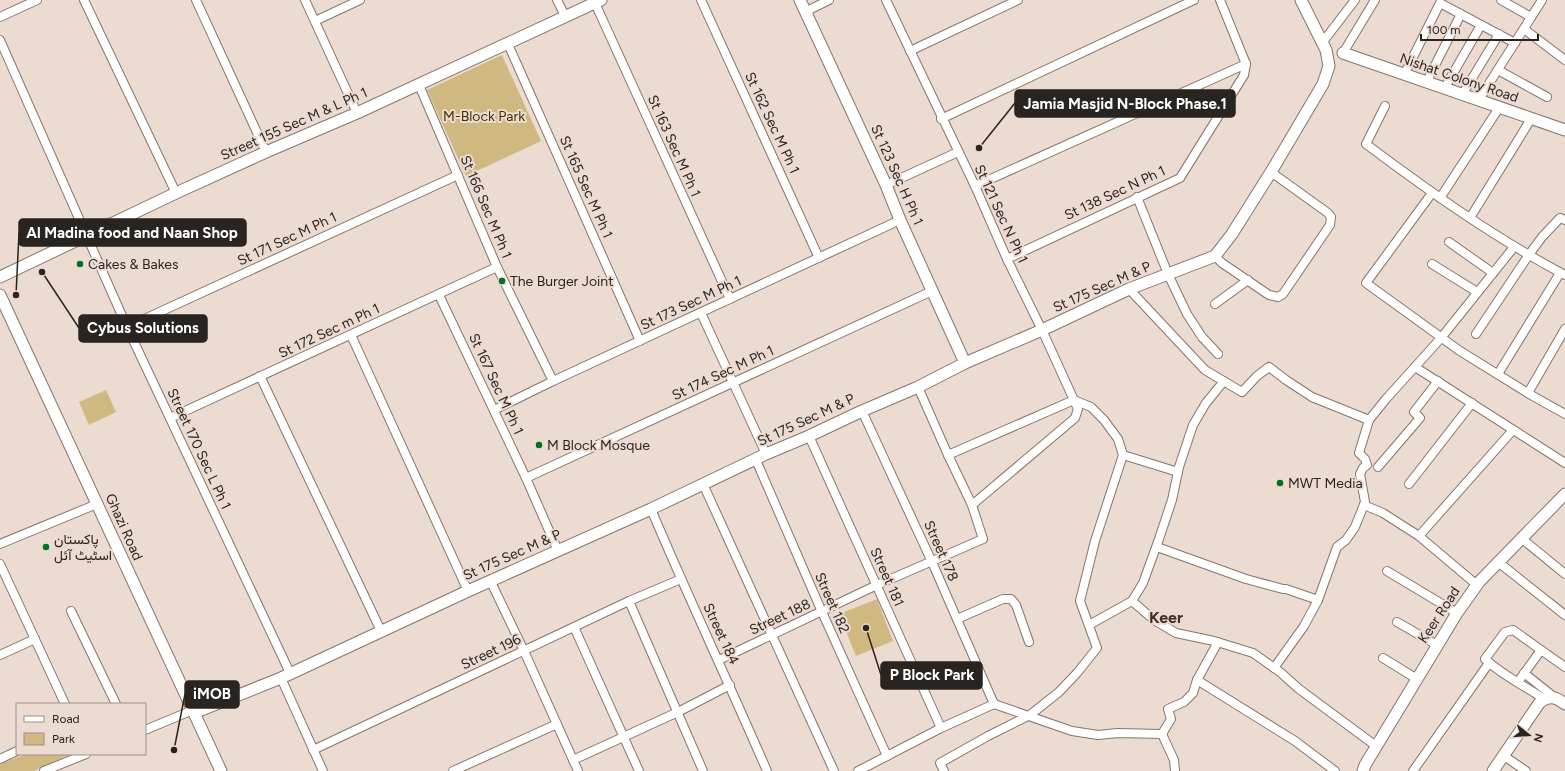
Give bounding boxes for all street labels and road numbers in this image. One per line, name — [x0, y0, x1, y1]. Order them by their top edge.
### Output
street label: Nishat Colony Road — [1397, 50, 1521, 106]
street label: St 162 Sec M Ph 1 — [741, 70, 803, 176]
street label: Street 155 Sec M & L Ph 1 — [218, 84, 370, 164]
street label: St 163 Sec M Ph 1 — [644, 92, 704, 200]
street label: St 123 Sec H Ph 1 — [867, 122, 927, 228]
street label: St 165 Sec M Ph 1 — [556, 133, 616, 241]
street label: St 166 Sec M Ph 1 — [457, 153, 515, 261]
street label: St 121 Sec N Ph 1 — [971, 162, 1031, 266]
street label: St 138 Sec N Ph 1 — [1062, 162, 1168, 224]
street label: St 171 Sec M Ph 1 — [235, 209, 339, 269]
street label: St 175 Sec M & P — [1050, 258, 1154, 316]
street label: St 173 Sec M Ph 1 — [638, 272, 744, 334]
street label: St 172 Sec m Ph 1 — [276, 300, 382, 362]
street label: St 167 Sec M Ph 1 — [465, 331, 527, 437]
street label: St 174 Sec M Ph 1 — [669, 342, 777, 404]
street label: Street 170 Sec L Ph 1 — [163, 386, 235, 512]
street label: St 175 Sec M & P — [755, 390, 857, 450]
street label: Ghazi Road — [102, 491, 146, 563]
street label: Street 178 — [920, 518, 962, 584]
street label: St 175 Sec M & P — [460, 526, 564, 584]
street label: Street 181 — [866, 545, 908, 609]
street label: Street 182 — [811, 570, 853, 636]
street label: Keer Road — [1414, 583, 1464, 647]
street label: Street 188 — [747, 595, 813, 639]
street label: Street 184 — [699, 601, 743, 668]
street label: Street 196 — [458, 631, 524, 673]

